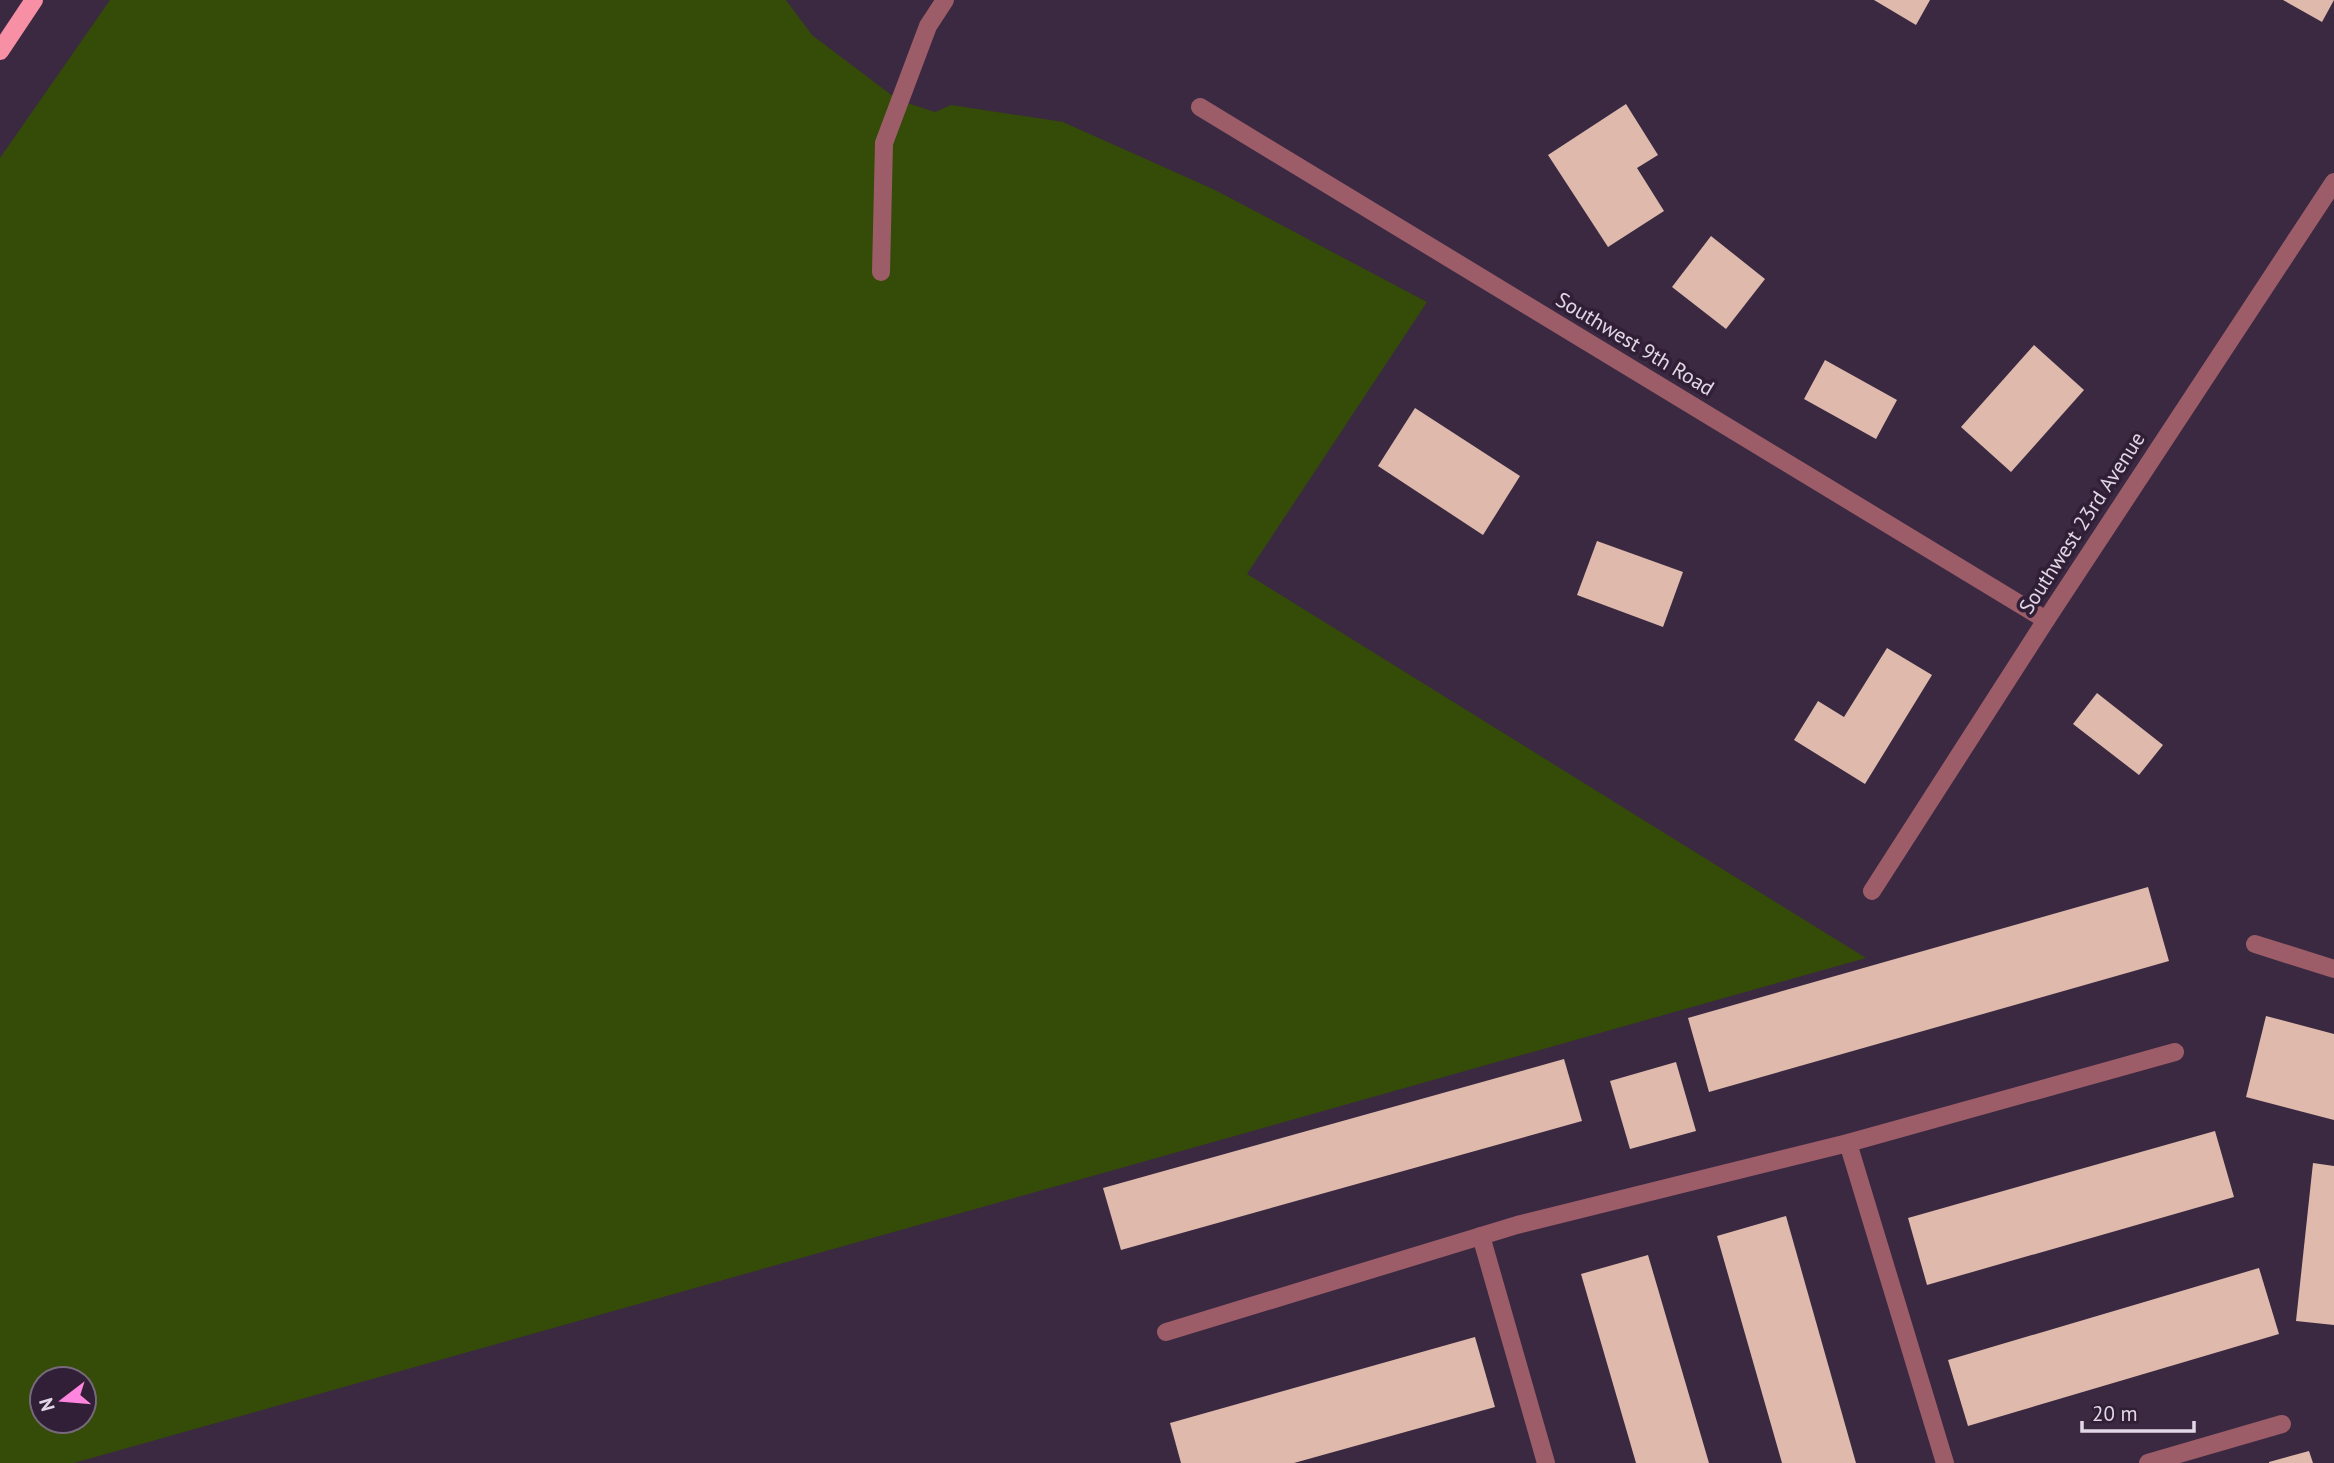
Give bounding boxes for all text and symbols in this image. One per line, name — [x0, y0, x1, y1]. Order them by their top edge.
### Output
street label: Southwest 9th Road — [1551, 286, 1719, 401]
street label: Southwest 23rd Avenue — [2013, 427, 2151, 619]
north arrow — [28, 1365, 98, 1435]
scale bar — [2082, 1390, 2194, 1434]
text: N — [33, 1395, 60, 1414]
text: 20 m — [2092, 1400, 2138, 1427]

